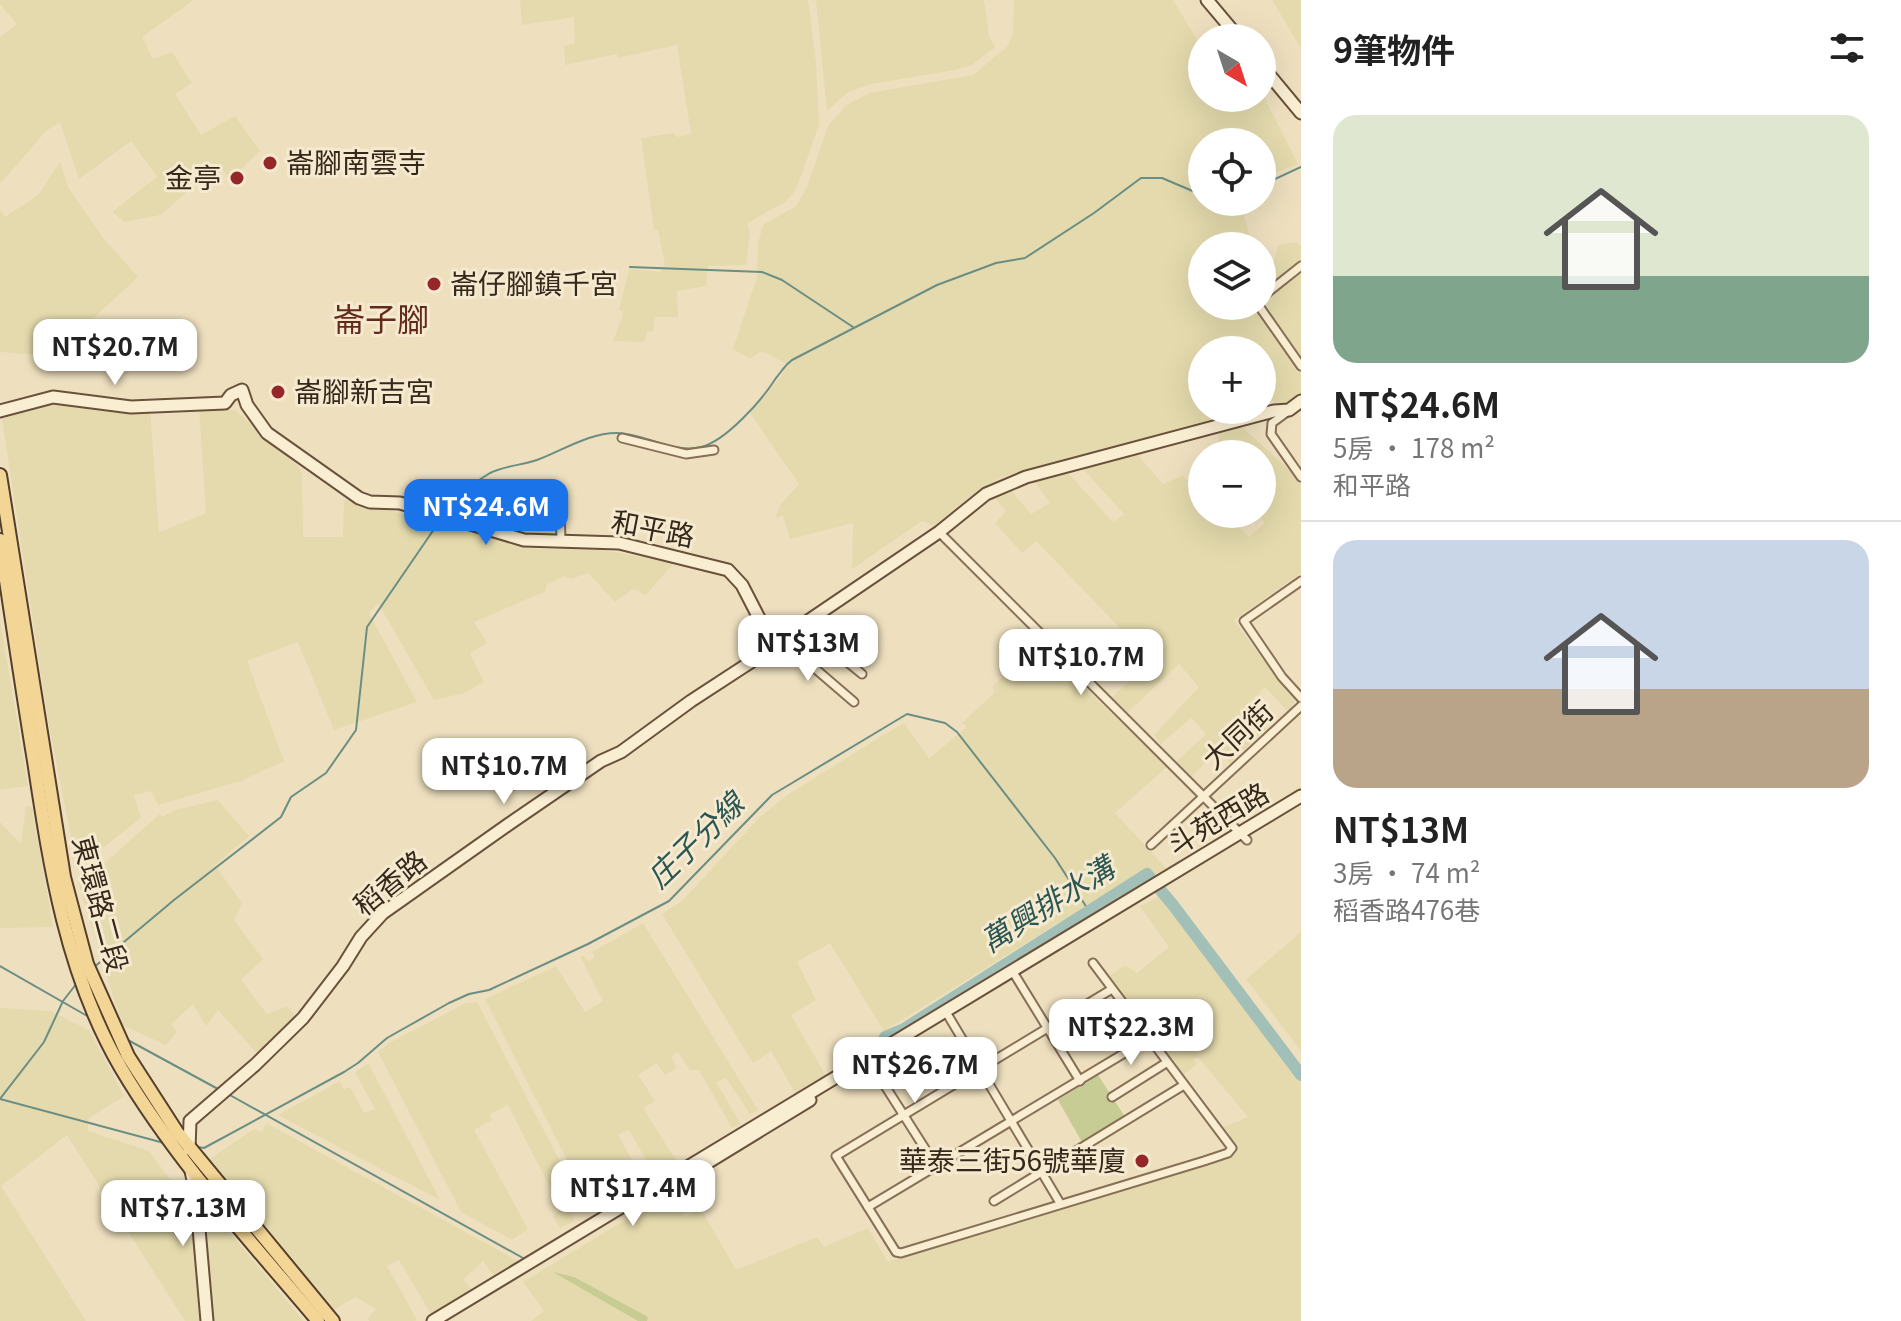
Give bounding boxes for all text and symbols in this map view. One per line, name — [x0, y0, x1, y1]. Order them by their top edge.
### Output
north arrow — [1188, 24, 1276, 112]
map controls — [1188, 24, 1276, 528]
text: 9筆物件 — [1333, 24, 1455, 73]
icon: filters — [1825, 26, 1869, 70]
button: locate — [1188, 128, 1276, 216]
place label: 崙腳南雲寺 — [286, 141, 426, 181]
marker: 崙腳南雲寺 — [261, 154, 279, 172]
place label: 金亭 — [165, 156, 221, 196]
icon: home — [1529, 167, 1673, 311]
marker: 金亭 — [228, 169, 246, 187]
button: layers — [1188, 232, 1276, 320]
place label: 崙仔腳鎮千宮 — [450, 262, 618, 302]
marker: 崙仔腳鎮千宮 — [425, 275, 443, 293]
district label: 崙子腳 — [333, 294, 429, 340]
pin: NT$20.7M — [32, 319, 198, 387]
text: NT$20.7M — [51, 326, 179, 363]
button: + — [1188, 336, 1276, 424]
place label: 崙腳新吉宮 — [294, 370, 434, 410]
text: NT$24.6M — [1333, 379, 1500, 428]
marker: 崙腳新吉宮 — [269, 383, 287, 401]
text: 5房 · 178 m² — [1333, 428, 1495, 465]
button: − — [1188, 440, 1276, 528]
text: 和平路 — [1333, 465, 1411, 502]
pin: NT$24.6M — [403, 479, 569, 547]
text: NT$24.6M — [422, 486, 550, 523]
street label: 和平路 — [608, 499, 698, 555]
icon: home — [1529, 592, 1673, 736]
pin: NT$13M — [743, 615, 873, 683]
text: NT$13M — [756, 622, 860, 659]
pin: NT$10.7M — [998, 629, 1164, 697]
text: NT$10.7M — [1017, 636, 1145, 673]
street label: 大同街 — [1192, 690, 1281, 777]
pin: NT$10.7M — [421, 738, 587, 806]
text: NT$10.7M — [440, 745, 568, 782]
street label: 斗苑西路 — [1159, 771, 1275, 863]
water label: 庄子分線 — [635, 779, 755, 896]
text: NT$13M — [1333, 804, 1469, 853]
street label: 東環路二段 — [64, 831, 139, 976]
street label: 稻香路 — [344, 839, 434, 923]
water label: 萬興排水溝 — [971, 842, 1125, 961]
text: 3房 · 74 m² — [1333, 853, 1481, 890]
text: 稻香路476巷 — [1333, 890, 1480, 927]
pin: NT$22.3M — [1048, 999, 1214, 1067]
text: NT$22.3M — [1067, 1006, 1195, 1043]
pin: NT$26.7M — [832, 1037, 998, 1105]
text: NT$26.7M — [851, 1044, 979, 1081]
place label: 華泰三街56號華廈 — [899, 1139, 1126, 1179]
marker: 華泰三街56號華廈 — [1133, 1152, 1151, 1170]
pin: NT$17.4M — [550, 1160, 716, 1228]
text: NT$17.4M — [569, 1167, 697, 1204]
pin: NT$7.13M — [100, 1180, 266, 1248]
text: NT$7.13M — [119, 1187, 247, 1224]

